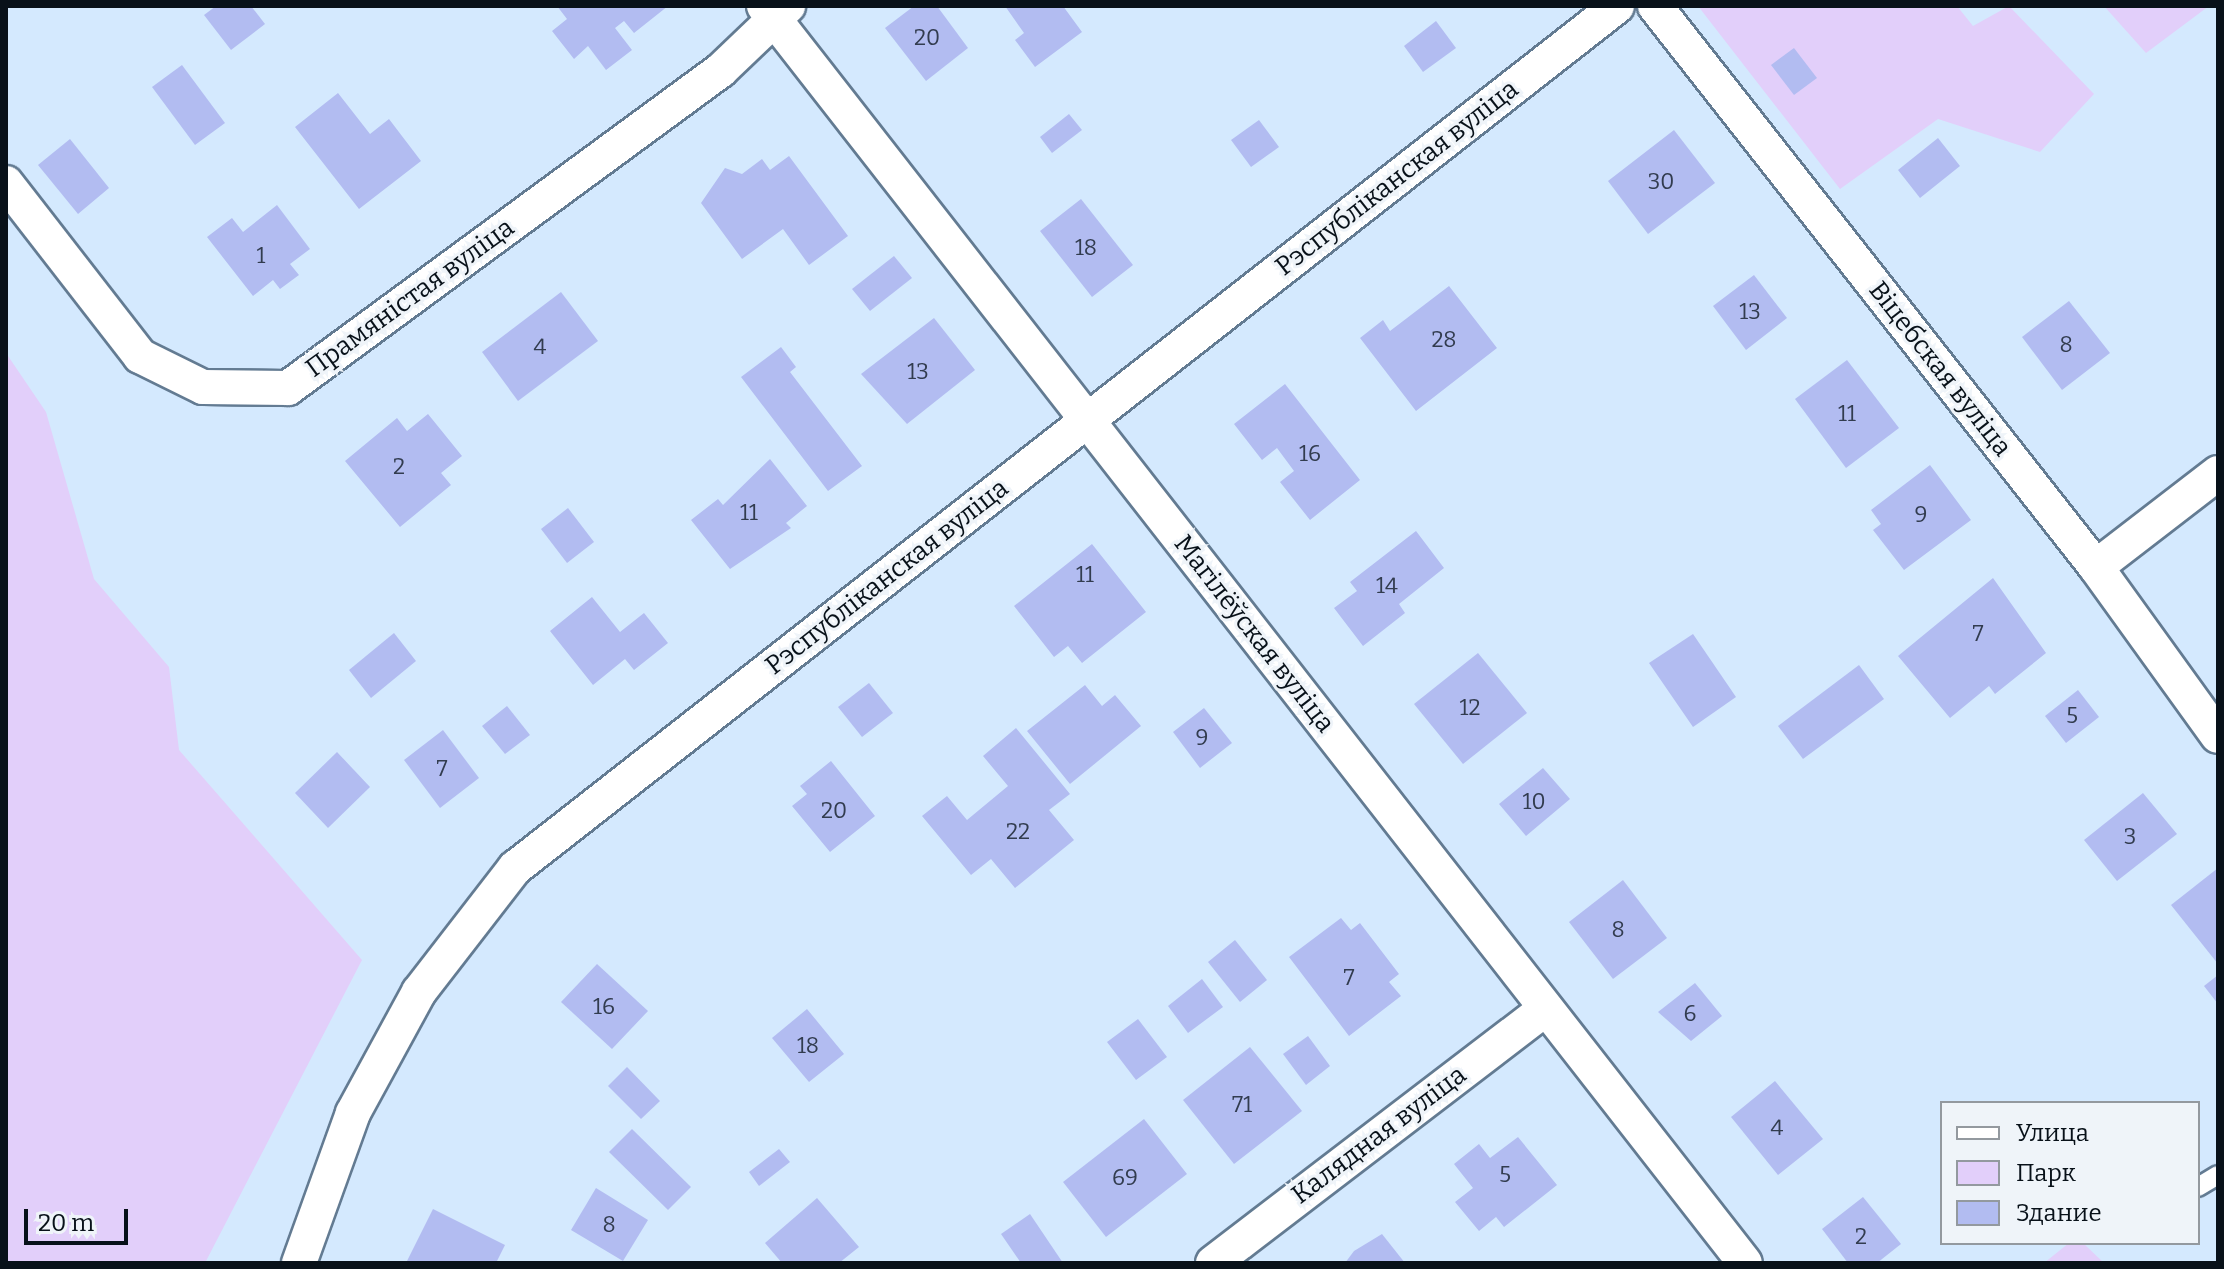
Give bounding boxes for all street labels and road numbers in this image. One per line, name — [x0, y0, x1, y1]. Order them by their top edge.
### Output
street label: Рэспубліканская вуліца — [1269, 74, 1525, 282]
street label: Прамяністая вуліца — [300, 212, 520, 384]
street label: Віцебская вуліца — [1862, 275, 2018, 463]
street label: Рэспубліканская вуліца — [759, 473, 1015, 681]
street label: Магілёўская вуліца — [1167, 529, 1341, 739]
street label: Калядная вуліца — [1286, 1059, 1472, 1211]

